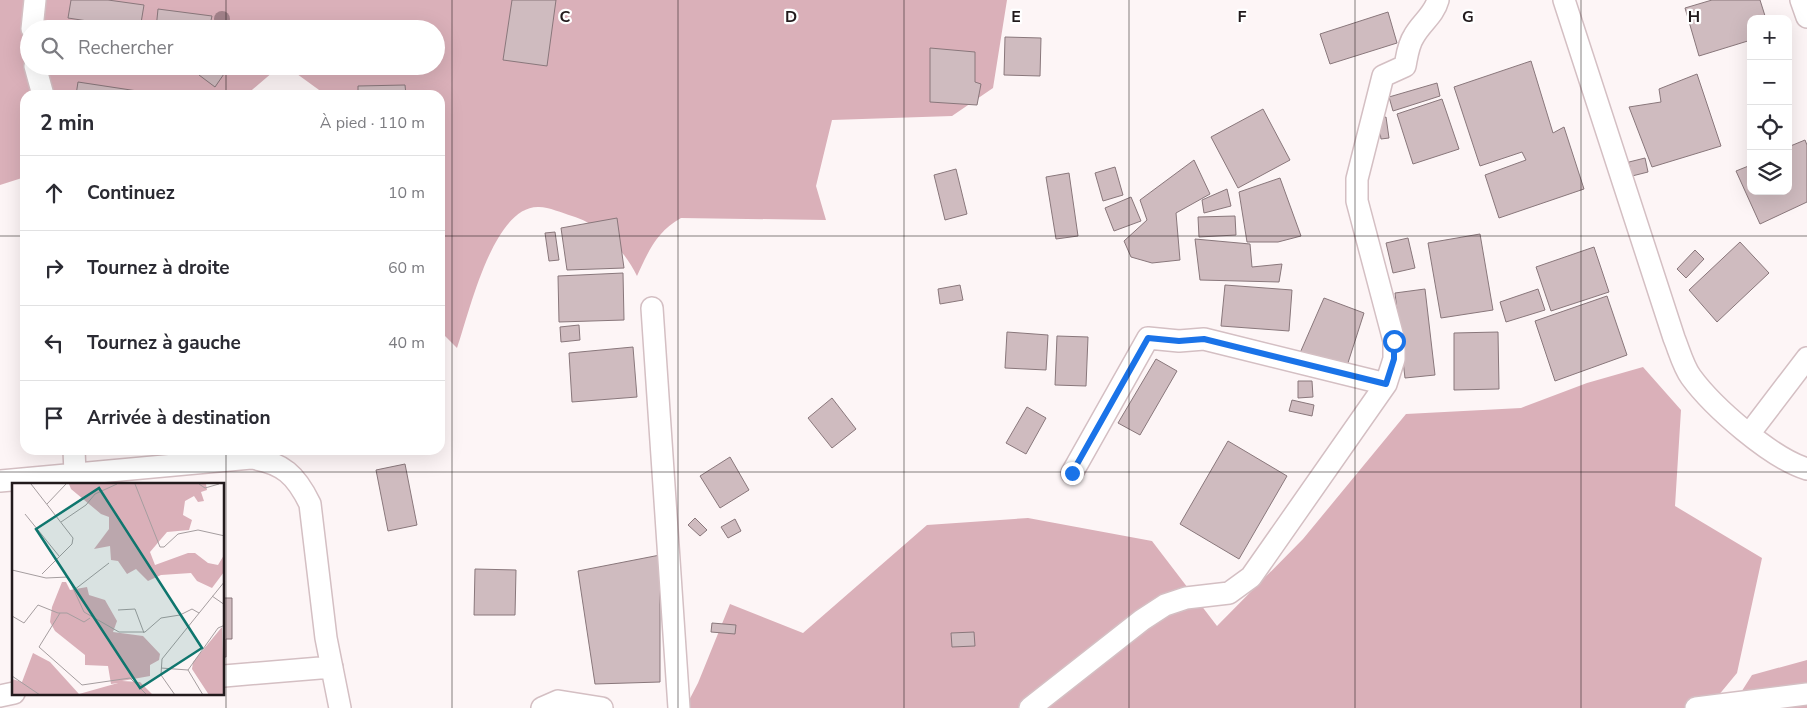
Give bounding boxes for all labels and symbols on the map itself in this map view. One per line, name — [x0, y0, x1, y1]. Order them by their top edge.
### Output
text: C — [560, 6, 571, 28]
text: D — [785, 6, 797, 28]
text: E — [1011, 6, 1021, 28]
text: F — [1238, 6, 1247, 28]
text: G — [1462, 6, 1474, 28]
text: H — [1688, 6, 1700, 28]
route start — [1383, 330, 1406, 353]
route end — [1061, 462, 1084, 485]
inset map — [12, 483, 225, 696]

